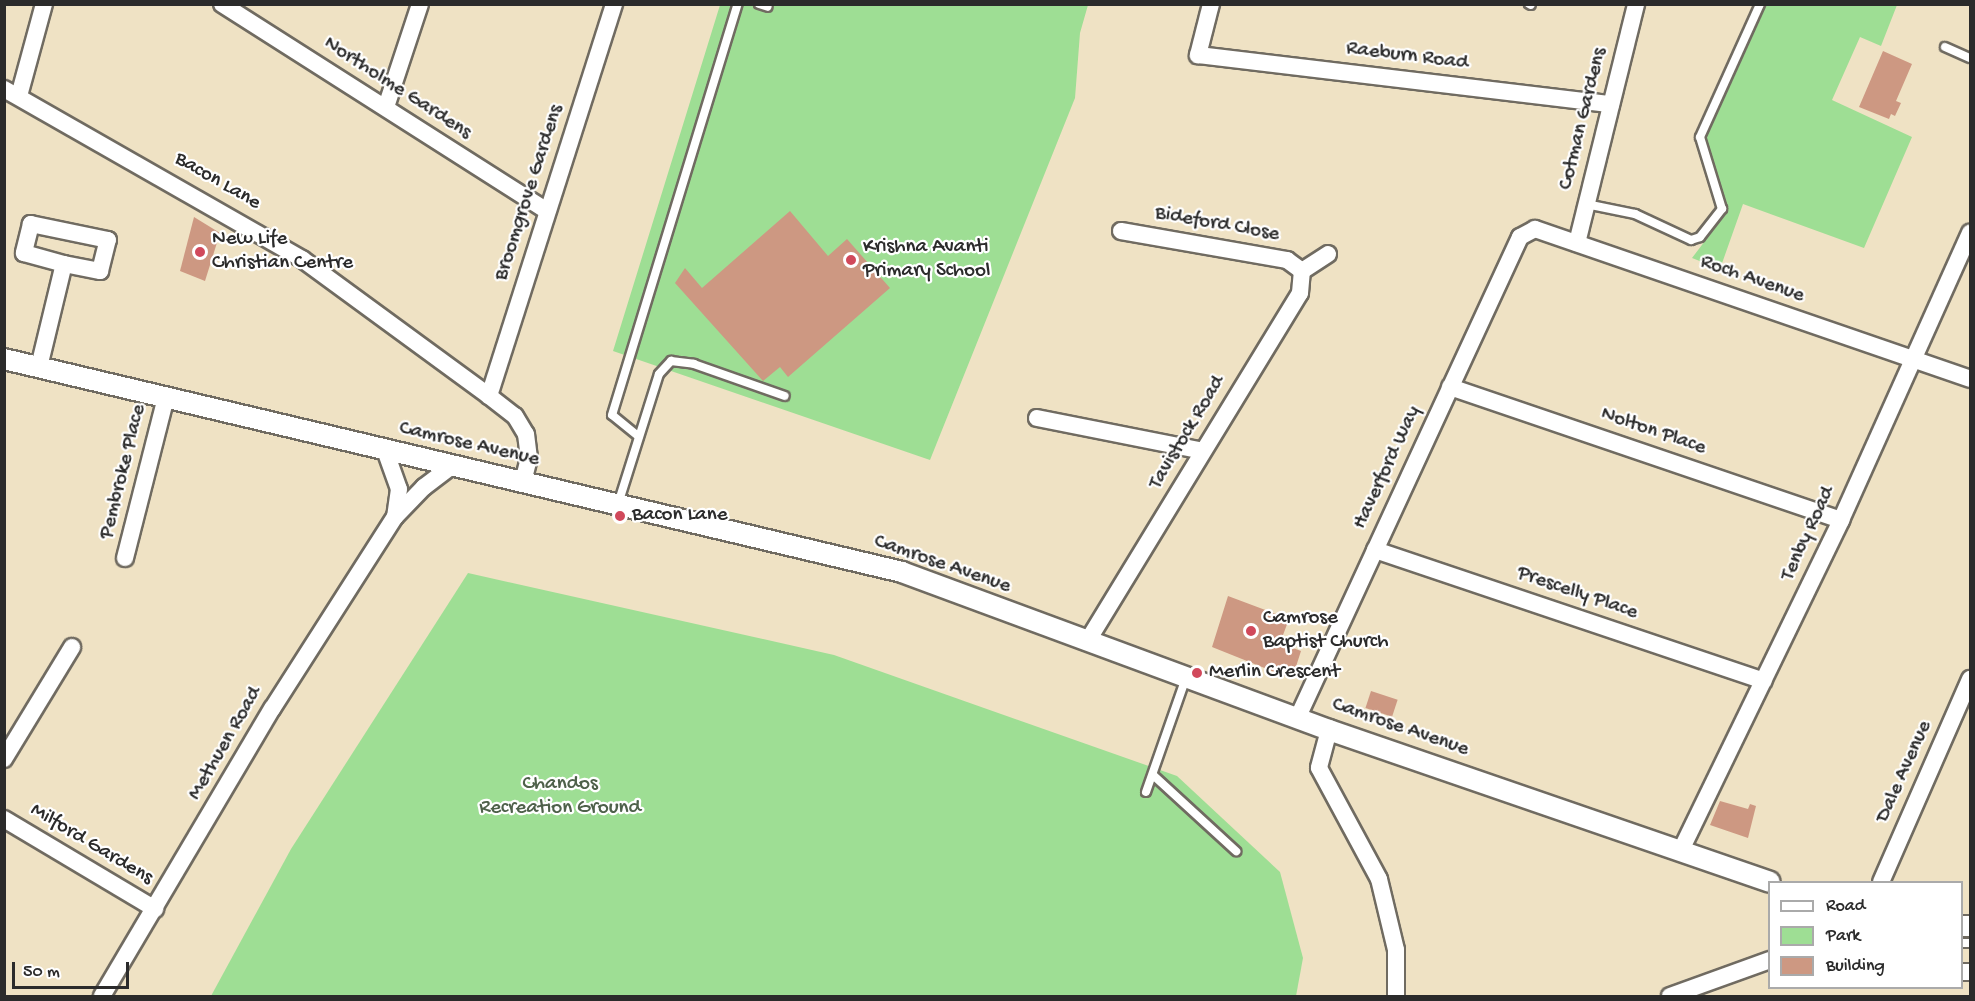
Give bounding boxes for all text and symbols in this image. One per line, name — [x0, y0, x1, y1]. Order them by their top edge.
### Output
street label: Northolme Gardens — [318, 32, 476, 146]
street label: Raeburn Road — [1345, 37, 1469, 77]
street label: Cotman Gardens — [1554, 45, 1614, 193]
street label: Broomgrove Gardens — [490, 102, 570, 284]
street label: Bacon Lane — [169, 147, 265, 217]
street label: Bideford Close — [1153, 202, 1281, 248]
place label: New Life Christian Centre — [212, 227, 353, 277]
place label: Krishna Avanti Primary School — [863, 235, 990, 285]
marker: New Life Christian Centre — [193, 245, 207, 259]
street label: Roch Avenue — [1697, 250, 1807, 310]
marker: Krishna Avanti Primary School — [844, 253, 858, 267]
street label: Tavistock Road — [1144, 372, 1232, 494]
street label: Pembroke Place — [95, 402, 153, 542]
street label: Haverford Way — [1348, 402, 1428, 534]
street label: Nolton Place — [1597, 402, 1709, 462]
street label: Camrose Avenue — [397, 417, 541, 473]
street label: Tenby Road — [1776, 483, 1842, 585]
place label: Bacon Lane — [632, 503, 728, 529]
marker: Bacon Lane — [613, 509, 627, 523]
street label: Camrose Avenue — [870, 530, 1014, 600]
street label: Prescelly Place — [1513, 562, 1641, 626]
place label: Camrose Baptist Church — [1263, 606, 1388, 656]
marker: Camrose Baptist Church — [1244, 624, 1258, 638]
place label: Merlin Crescent — [1209, 660, 1340, 686]
marker: Merlin Crescent — [1190, 666, 1204, 680]
street label: Methuen Road — [183, 683, 269, 805]
street label: Camrose Avenue — [1328, 693, 1472, 763]
street label: Dale Avenue — [1871, 717, 1939, 827]
park label: Chandos Recreation Ground — [479, 772, 641, 822]
street label: Milford Gardens — [25, 798, 157, 892]
legend — [1768, 881, 1963, 989]
text: Road — [1826, 896, 1865, 917]
text: Park — [1826, 926, 1860, 947]
scale bar — [15, 950, 132, 988]
text: Building — [1826, 956, 1885, 977]
text: 50 m — [23, 962, 60, 983]

